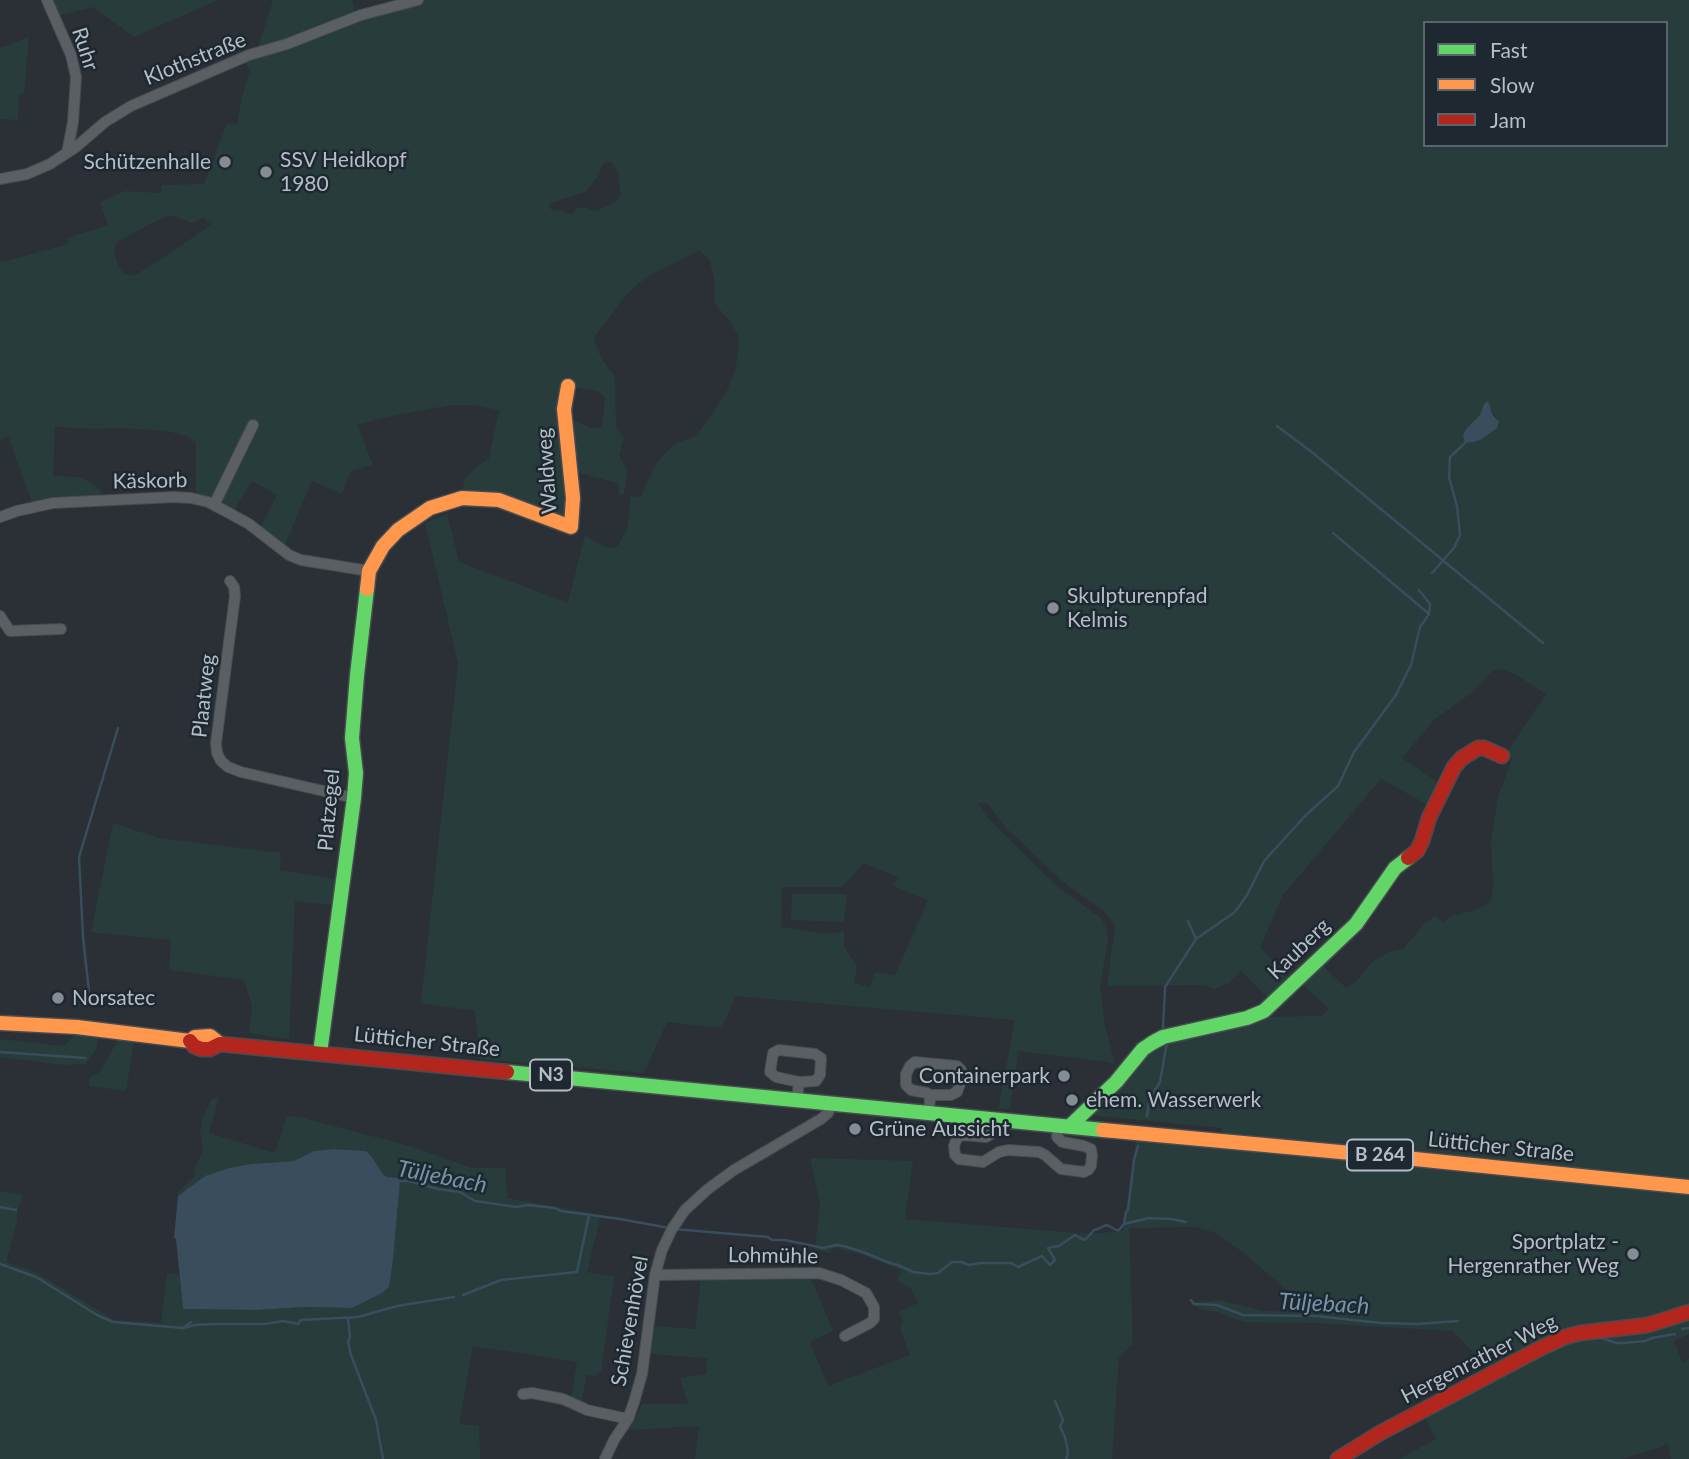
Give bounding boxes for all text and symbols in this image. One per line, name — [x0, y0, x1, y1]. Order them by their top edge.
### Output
legend — [1423, 21, 1668, 147]
street label: Ruhr — [66, 24, 104, 74]
street label: Klothstraße — [140, 27, 250, 91]
text: Fast — [1490, 37, 1527, 62]
text: Slow — [1490, 72, 1534, 97]
text: Jam — [1490, 107, 1526, 132]
place label: SSV Heidkopf 1980 — [280, 147, 407, 197]
place label: Schützenhalle — [83, 149, 211, 175]
marker: Schützenhalle — [217, 154, 233, 170]
marker: SSV Heidkopf 1980 — [258, 164, 274, 180]
street label: Waldweg — [531, 427, 563, 515]
street label: Käskorb — [112, 468, 188, 494]
place label: Skulpturenpfad Kelmis — [1067, 583, 1208, 633]
marker: Skulpturenpfad Kelmis — [1045, 600, 1061, 616]
street label: Plaatweg — [187, 653, 221, 739]
street label: Platzegel — [313, 768, 345, 852]
street label: Kauberg — [1262, 913, 1336, 985]
place label: Norsatec — [72, 985, 155, 1011]
marker: Norsatec — [50, 990, 66, 1006]
street label: Lütticher Straße — [353, 1022, 501, 1062]
road number: N3 — [530, 1060, 572, 1091]
place label: Containerpark — [919, 1063, 1050, 1089]
marker: Containerpark — [1056, 1068, 1072, 1084]
place label: ehem. Wasserwerk — [1086, 1087, 1261, 1113]
marker: ehem. Wasserwerk — [1064, 1092, 1080, 1108]
place label: Grüne Aussicht — [869, 1116, 1010, 1142]
marker: Grüne Aussicht — [847, 1121, 863, 1137]
street label: Lütticher Straße — [1427, 1127, 1575, 1167]
road number: B 264 — [1347, 1140, 1413, 1170]
water label: Tüljebach — [395, 1155, 489, 1199]
place label: Sportplatz - Hergenrather Weg — [1448, 1229, 1619, 1279]
street label: Lohmühle — [728, 1243, 818, 1269]
marker: Sportplatz - Hergenrather Weg — [1625, 1246, 1641, 1262]
street label: Schievenhövel — [606, 1254, 654, 1388]
water label: Tüljebach — [1278, 1288, 1370, 1320]
street label: Hergenrather Weg — [1397, 1309, 1561, 1409]

